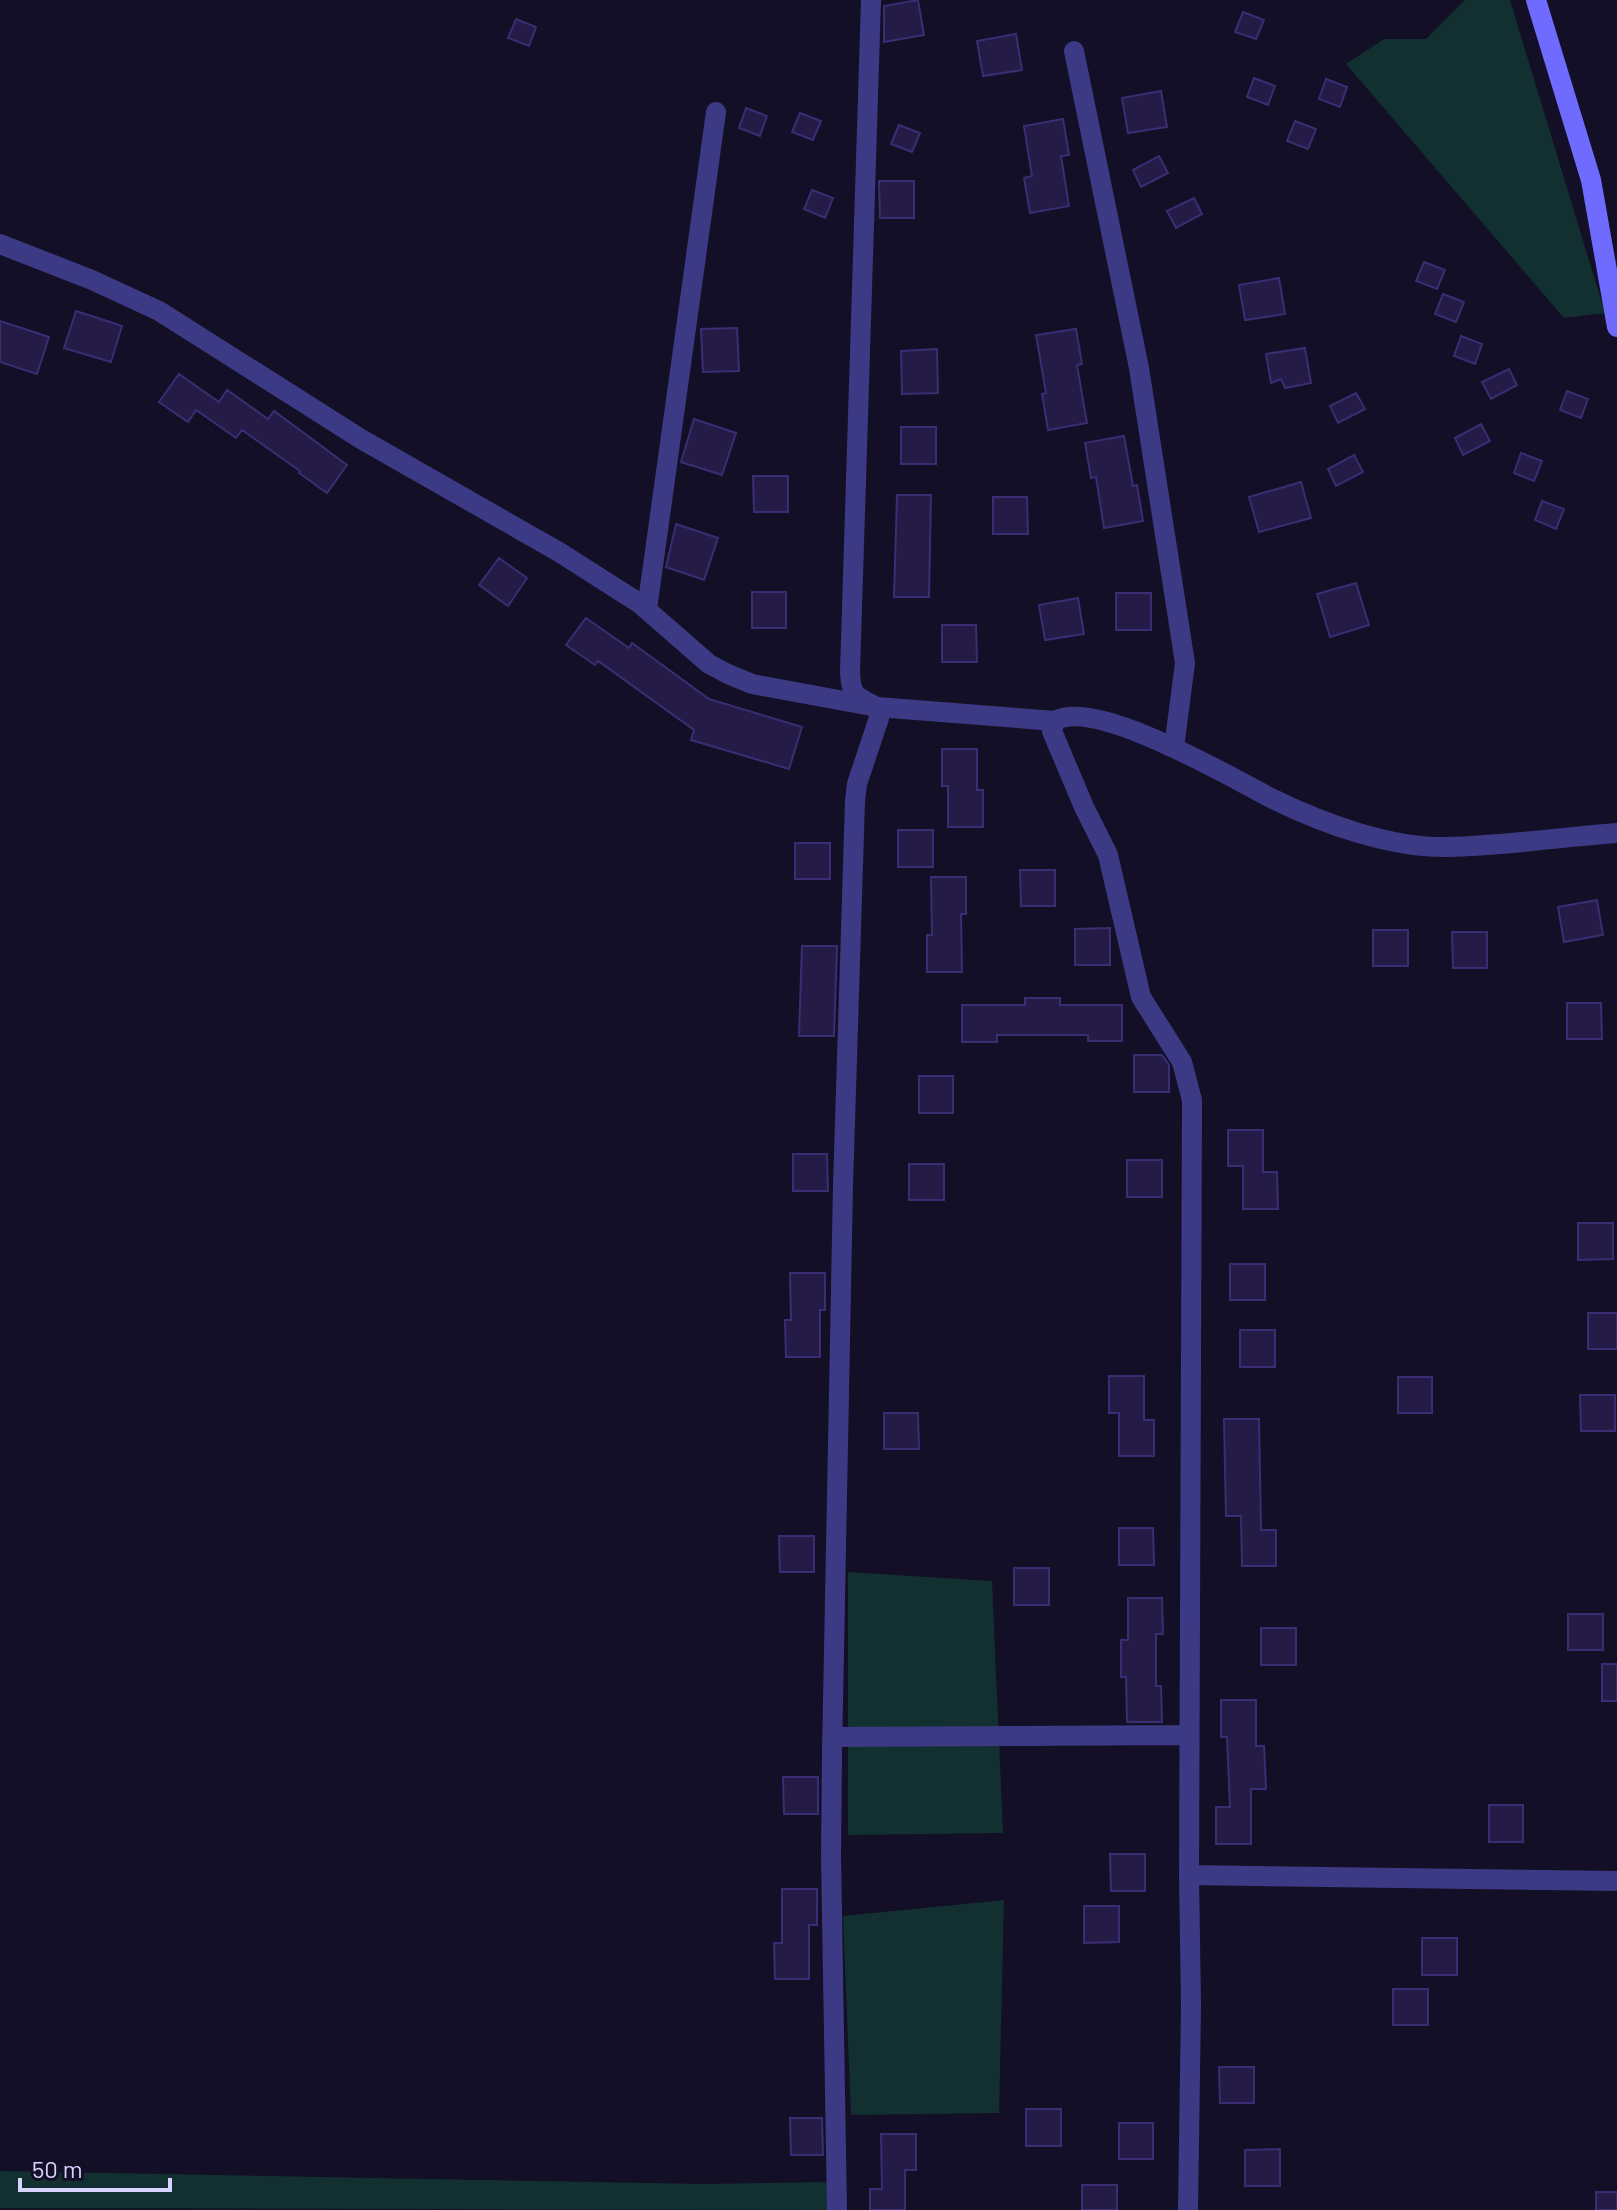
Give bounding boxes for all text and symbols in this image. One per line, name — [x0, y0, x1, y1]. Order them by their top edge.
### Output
scale bar — [20, 2142, 170, 2192]
text: 50 m — [32, 2154, 83, 2183]

